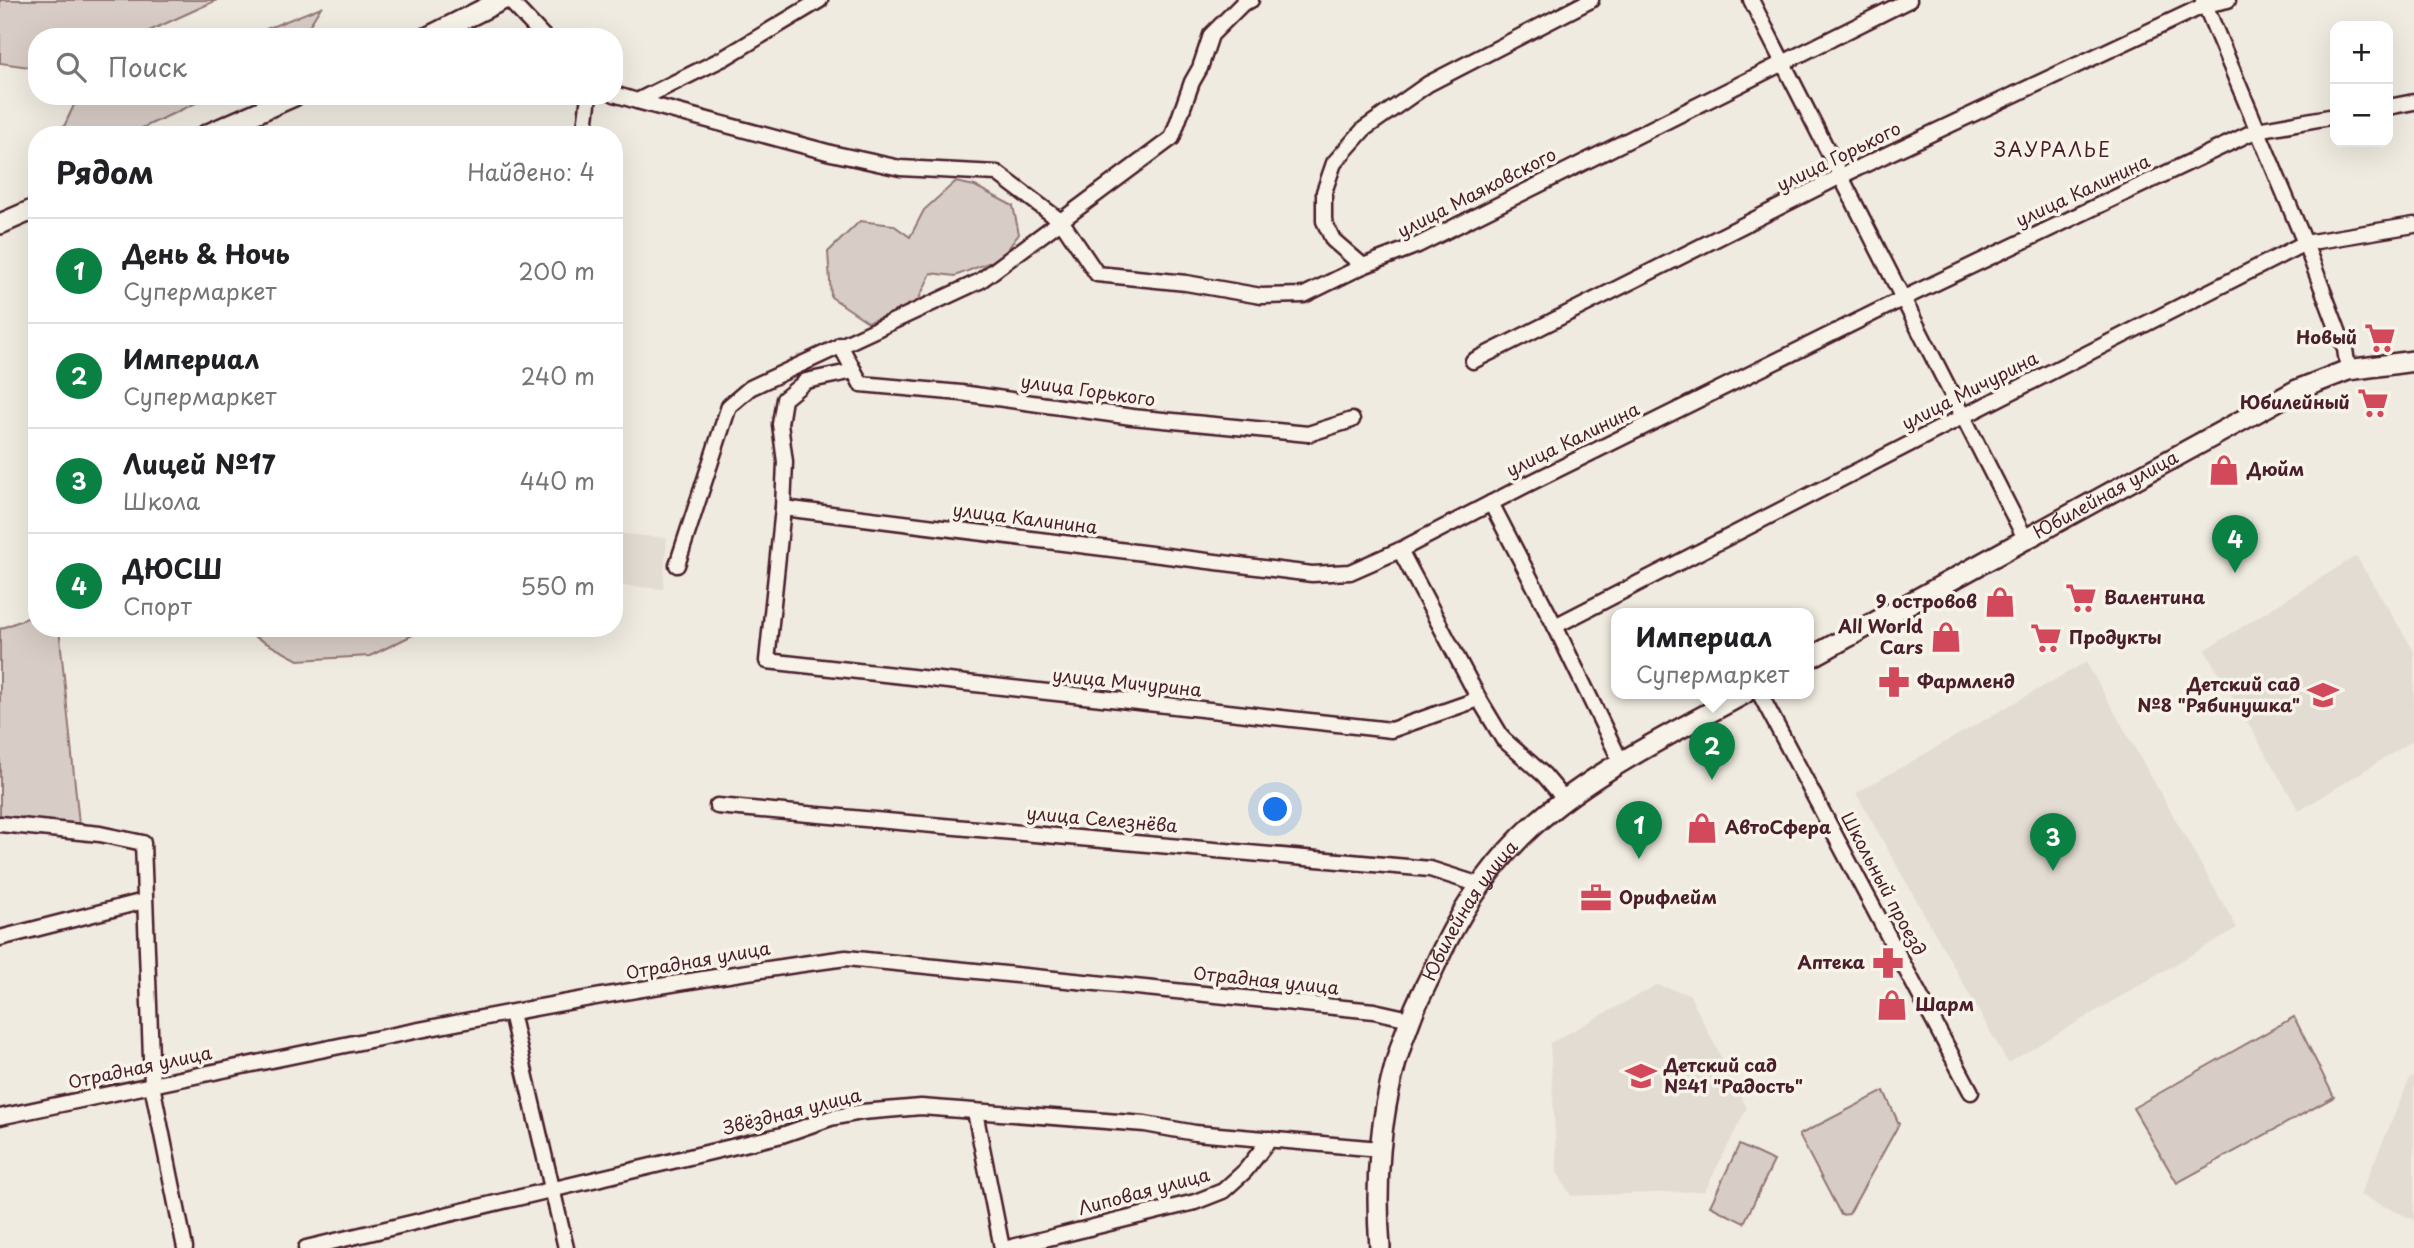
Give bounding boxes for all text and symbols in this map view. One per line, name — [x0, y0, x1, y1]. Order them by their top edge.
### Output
map controls — [2330, 21, 2393, 147]
button: + — [2330, 21, 2393, 84]
search box — [28, 28, 623, 105]
text: Поиск — [108, 47, 187, 86]
icon: search — [52, 48, 90, 86]
button: − — [2330, 84, 2393, 147]
street label: улица Горького — [1772, 114, 1905, 197]
district label: ЗАУРАЛЬЕ — [1994, 135, 2112, 163]
street label: улица Маяковского — [1392, 140, 1561, 244]
street label: улица Калинина — [2011, 146, 2155, 233]
text: Рядом — [56, 149, 154, 194]
text: Найдено: 4 — [467, 154, 595, 189]
text: День & Ночь — [123, 234, 290, 273]
text: 1 — [74, 253, 85, 288]
text: 200 m — [518, 253, 595, 288]
text: Супермаркет — [123, 273, 277, 308]
supermarket icon: Новый — [2363, 321, 2397, 355]
place label: Новый — [2296, 323, 2357, 350]
text: Империал — [123, 339, 259, 378]
street label: улица Мичурина — [1896, 343, 2043, 436]
text: 2 — [71, 358, 87, 393]
text: 240 m — [521, 358, 595, 393]
street label: улица Горького — [1019, 367, 1157, 412]
text: Супермаркет — [123, 378, 277, 413]
supermarket icon: Юбилейный — [2356, 386, 2390, 420]
place label: Юбилейный — [2240, 388, 2350, 415]
street label: улица Калинина — [1501, 394, 1644, 483]
street label: Юбилейная улица — [2028, 443, 2183, 545]
text: Лицей №17 — [123, 444, 275, 483]
shop icon: Дюйм — [2207, 453, 2241, 487]
place label: Дюйм — [2246, 455, 2304, 482]
text: 3 — [71, 463, 87, 498]
text: 440 m — [520, 463, 595, 498]
text: Школа — [123, 483, 200, 518]
street label: улица Калинина — [951, 495, 1100, 540]
pin: 4 — [2212, 515, 2258, 573]
text: ДЮСШ — [123, 549, 222, 588]
text: 4 — [71, 568, 87, 603]
text: 550 m — [520, 568, 595, 603]
supermarket icon: Валентина — [2064, 581, 2098, 615]
place label: Валентина — [2104, 583, 2206, 610]
shop icon: 9 островов — [1983, 585, 2017, 619]
place label: 9 островов — [1876, 587, 1977, 614]
text: Спорт — [123, 588, 192, 623]
popup — [1611, 608, 1814, 699]
place label: All World Cars — [1837, 612, 1923, 660]
text: Империал — [1636, 617, 1772, 656]
shop icon: All World Cars — [1929, 620, 1963, 654]
supermarket icon: Продукты — [2029, 621, 2063, 655]
place label: Продукты — [2069, 623, 2162, 650]
text: Супермаркет — [1636, 656, 1789, 691]
street label: улица Мичурина — [1051, 660, 1204, 703]
pharmacy icon: Фармленд — [1877, 665, 1911, 699]
place label: Фармленд — [1917, 667, 2015, 694]
place label: Детский сад №8 "Рябинушка" — [2137, 670, 2300, 718]
school or university icon: Детский сад №8 "Рябинушка" — [2306, 678, 2340, 712]
pin: 2 — [1689, 722, 1735, 780]
your location — [1258, 792, 1292, 826]
street label: улица Селезнёва — [1025, 798, 1180, 839]
pin: 1 — [1616, 801, 1662, 859]
street label: Школьный проезд — [1835, 807, 1934, 960]
shop icon: АвтоСфера — [1685, 811, 1719, 845]
place label: АвтоСфера — [1725, 813, 1831, 840]
pin: 3 — [2030, 813, 2076, 871]
street label: Юбилейная улица — [1415, 833, 1524, 985]
office icon: Орифлейм — [1579, 881, 1613, 915]
place label: Орифлейм — [1619, 883, 1717, 910]
street label: Отрадная улица — [623, 933, 773, 986]
pharmacy icon: Аптека — [1871, 946, 1905, 980]
place label: Аптека — [1798, 948, 1865, 975]
street label: Отрадная улица — [1192, 958, 1341, 1001]
shop icon: Шарм — [1875, 988, 1909, 1022]
place label: Шарм — [1915, 990, 1974, 1017]
street label: Отрадная улица — [65, 1038, 215, 1095]
place label: Детский сад №41 "Радость" — [1663, 1051, 1803, 1099]
school or university icon: Детский сад №41 "Радость" — [1624, 1059, 1658, 1093]
street label: Звёздная улица — [720, 1080, 864, 1141]
street label: Липовая улица — [1075, 1160, 1213, 1221]

